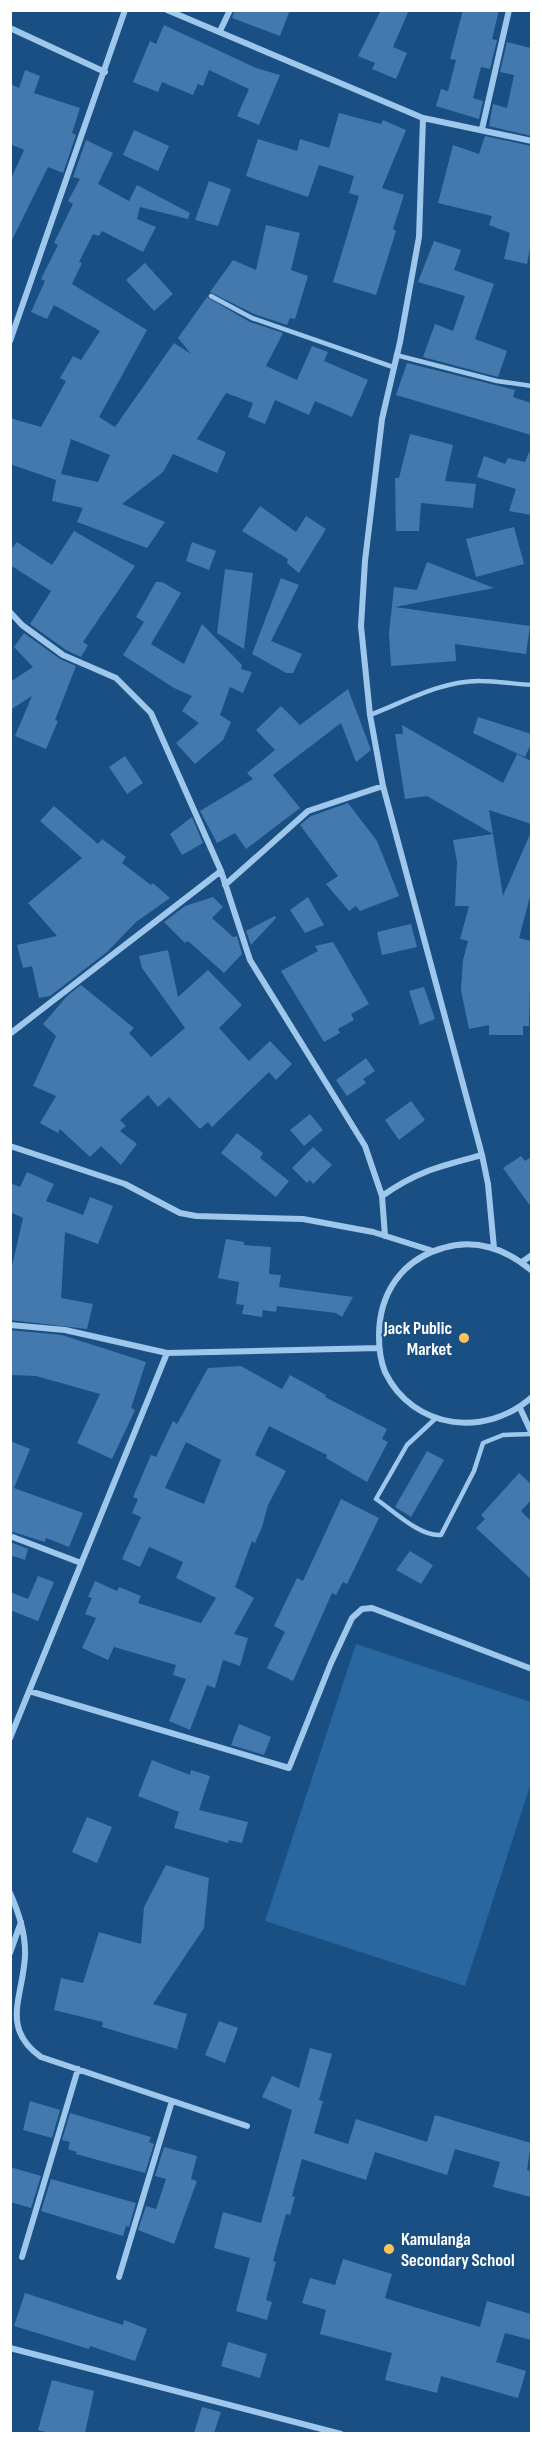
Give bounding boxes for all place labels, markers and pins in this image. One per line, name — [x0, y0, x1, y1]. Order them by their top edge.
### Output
place label: Jack Public Market — [383, 1318, 452, 1360]
marker: Jack Public Market — [457, 1331, 471, 1345]
place label: Kamulanga Secondary School — [401, 2229, 515, 2271]
marker: Kamulanga Secondary School — [382, 2242, 396, 2256]

